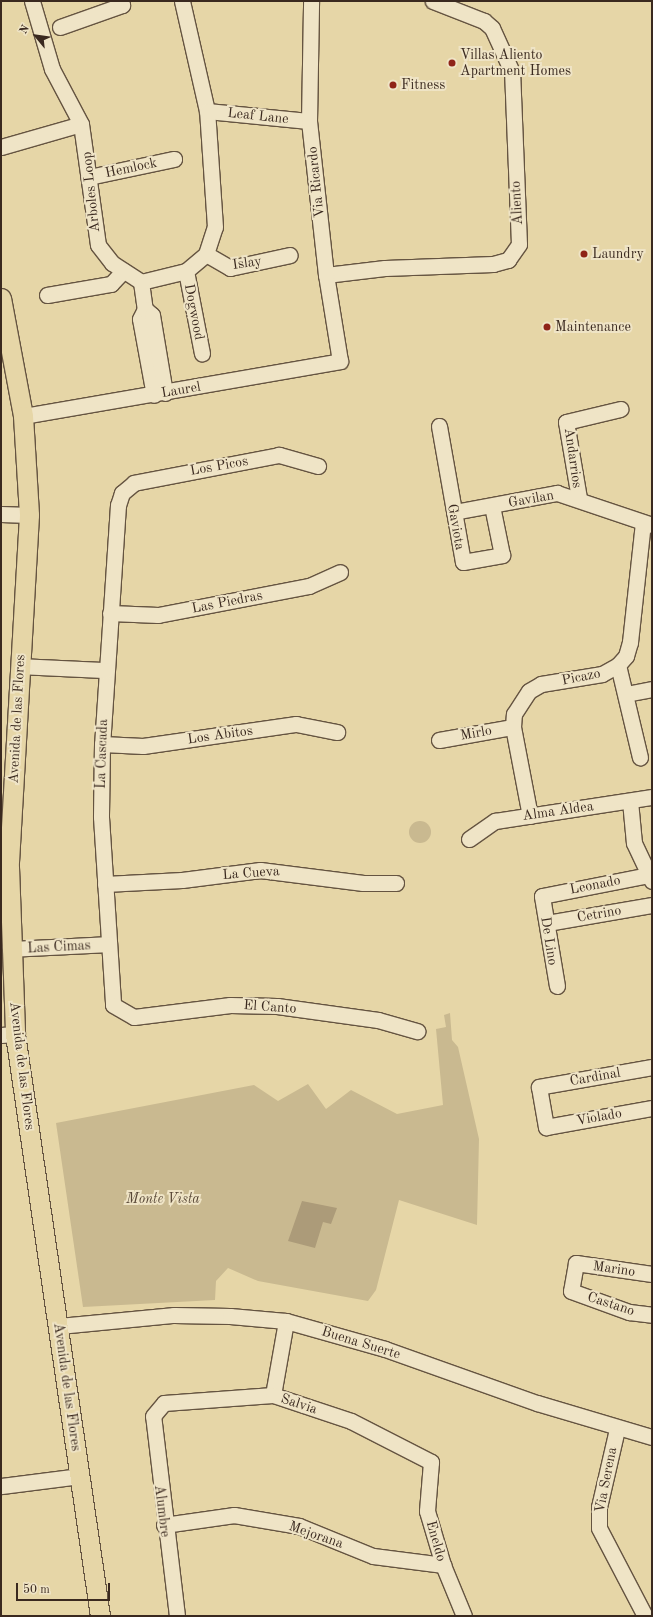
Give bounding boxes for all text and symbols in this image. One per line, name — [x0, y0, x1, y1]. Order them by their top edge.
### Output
north arrow — [16, 16, 56, 56]
text: N — [18, 24, 32, 36]
place label: Villas Aliento Apartment Homes — [460, 47, 571, 80]
marker: Villas Aliento Apartment Homes — [447, 58, 457, 68]
place label: Fitness — [401, 77, 445, 93]
marker: Fitness — [388, 80, 398, 90]
street label: Leaf Lane — [227, 104, 289, 128]
street label: Via Ricardo — [304, 146, 328, 218]
street label: Arboles Loop — [78, 151, 104, 233]
street label: Hemlock — [103, 154, 159, 182]
street label: Aliento — [507, 181, 527, 225]
place label: Laundry — [592, 246, 644, 262]
marker: Laundry — [579, 249, 589, 259]
street label: Islay — [231, 253, 263, 273]
street label: Dogwood — [180, 283, 208, 341]
place label: Maintenance — [555, 319, 631, 335]
marker: Maintenance — [542, 322, 552, 332]
street label: Laurel — [160, 378, 202, 402]
street label: Andarrios — [560, 427, 586, 489]
street label: Los Picos — [189, 453, 249, 479]
street label: Gavilan — [507, 487, 555, 511]
street label: Gaviota — [444, 503, 468, 551]
street label: Las Piedras — [190, 587, 264, 617]
street label: Avenida de las Flores — [5, 654, 29, 784]
street label: Picazo — [560, 665, 602, 689]
street label: La Cascada — [92, 719, 112, 789]
street label: Los Abitos — [186, 722, 254, 748]
street label: Mirlo — [459, 722, 493, 744]
street label: Alma Aldea — [521, 798, 595, 824]
street label: La Cueva — [222, 863, 280, 883]
street label: Leonado — [568, 872, 622, 898]
street label: Cetrino — [576, 902, 622, 926]
street label: De Lino — [537, 916, 561, 966]
street label: Las Cimas — [27, 937, 91, 957]
street label: El Canto — [243, 997, 297, 1017]
street label: Avenida de las Flores — [6, 1001, 38, 1131]
street label: Cardinal — [568, 1064, 622, 1090]
street label: Violado — [575, 1105, 623, 1129]
park label: Monte Vista — [126, 1191, 200, 1207]
street label: Marino — [592, 1258, 636, 1280]
street label: Castano — [585, 1288, 637, 1320]
street label: Avenida de las Flores — [50, 1322, 84, 1452]
street label: Buena Suerte — [320, 1323, 402, 1363]
street label: Salvia — [279, 1390, 319, 1418]
street label: Via Serena — [591, 1446, 621, 1514]
street label: Alumbre — [150, 1484, 174, 1538]
street label: Mejorana — [286, 1518, 346, 1552]
street label: Eneldo — [422, 1519, 450, 1563]
scale bar — [18, 1575, 112, 1601]
text: 50 m — [23, 1584, 50, 1596]

